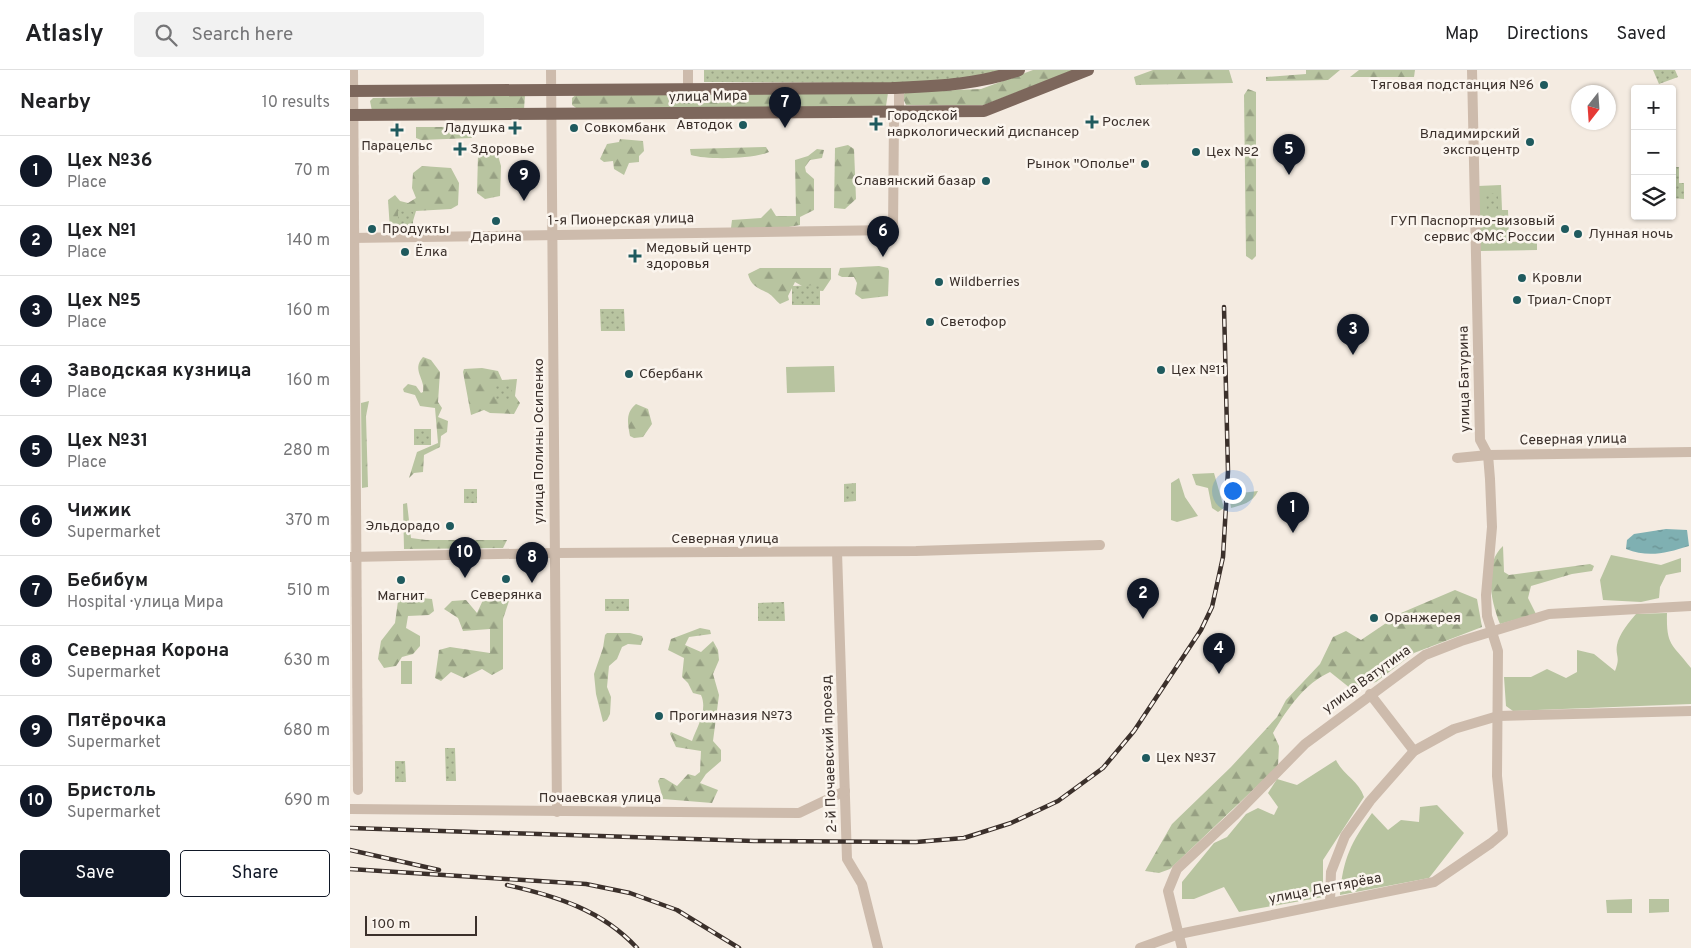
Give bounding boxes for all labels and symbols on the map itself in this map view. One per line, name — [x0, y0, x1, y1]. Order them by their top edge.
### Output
place label: Тяговая подстанция №6 — [1370, 77, 1534, 94]
marker: Тяговая подстанция №6 — [1538, 79, 1550, 91]
north arrow — [1571, 85, 1616, 130]
pin: 7 — [769, 87, 801, 128]
street label: улица Мира — [669, 88, 747, 106]
place label: Городской наркологический диспансер — [887, 108, 1079, 141]
place label: Рослек — [1102, 114, 1150, 131]
marker: Рослек — [1086, 116, 1098, 128]
place label: Автодок — [676, 117, 733, 134]
marker: Городской наркологический диспансер — [869, 117, 883, 131]
marker: Автодок — [737, 119, 749, 131]
place label: Ладушка — [444, 120, 505, 137]
place label: Совкомбанк — [584, 120, 666, 137]
marker: Ладушка — [509, 122, 521, 134]
marker: Совкомбанк — [568, 122, 580, 134]
marker: Парацельс — [391, 124, 403, 136]
place label: Владимирский экспоцентр — [1420, 126, 1520, 159]
pin: 5 — [1273, 134, 1305, 175]
marker: Владимирский экспоцентр — [1524, 136, 1536, 148]
place label: Парацельс — [361, 138, 433, 155]
place label: Здоровье — [470, 141, 535, 158]
marker: Здоровье — [454, 143, 466, 155]
place label: Цех №2 — [1206, 144, 1259, 161]
marker: Цех №2 — [1190, 146, 1202, 158]
place label: Рынок "Ополье" — [1026, 156, 1135, 173]
marker: Рынок "Ополье" — [1139, 158, 1151, 170]
pin: 9 — [508, 160, 540, 201]
place label: Славянский базар — [854, 173, 976, 190]
marker: Славянский базар — [980, 175, 992, 187]
street label: 1-я Пионерская улица — [548, 210, 694, 230]
place label: ГУП Паспортно-визовый сервис ФМС России — [1390, 213, 1555, 246]
marker: Дарина — [490, 215, 502, 227]
pin: 6 — [867, 216, 899, 257]
place label: Продукты — [382, 221, 449, 238]
marker: Продукты — [366, 223, 378, 235]
marker: ГУП Паспортно-визовый сервис ФМС России — [1559, 223, 1571, 235]
place label: Лунная ночь — [1588, 226, 1673, 243]
marker: Лунная ночь — [1572, 228, 1584, 240]
place label: Дарина — [470, 229, 522, 246]
place label: Медовый центр здоровья — [646, 240, 752, 273]
place label: Ёлка — [415, 243, 447, 261]
marker: Ёлка — [399, 246, 411, 258]
marker: Медовый центр здоровья — [628, 249, 642, 263]
place label: Кровли — [1532, 270, 1582, 287]
marker: Кровли — [1516, 272, 1528, 284]
place label: Wildberries — [949, 274, 1020, 291]
marker: Wildberries — [933, 276, 945, 288]
place label: Триал-Спорт — [1527, 292, 1611, 309]
marker: Триал-Спорт — [1511, 294, 1523, 306]
place label: Светофор — [940, 314, 1006, 331]
pin: 3 — [1337, 314, 1369, 355]
marker: Светофор — [924, 316, 936, 328]
street label: улица Батурина — [1456, 326, 1474, 432]
street label: улица Полины Осипенко — [531, 358, 548, 524]
place label: Цех №11 — [1171, 362, 1226, 379]
marker: Цех №11 — [1155, 364, 1167, 376]
place label: Сбербанк — [639, 366, 703, 383]
marker: Сбербанк — [623, 368, 635, 380]
street label: Северная улица — [1519, 431, 1627, 449]
your location — [1220, 478, 1246, 504]
pin: 1 — [1277, 492, 1309, 533]
place label: Эльдорадо — [366, 518, 440, 535]
marker: Эльдорадо — [444, 520, 456, 532]
street label: Северная улица — [671, 531, 779, 548]
pin: 10 — [449, 537, 481, 578]
pin: 8 — [516, 542, 548, 583]
marker: Северянка — [500, 573, 512, 585]
marker: Магнит — [395, 574, 407, 586]
pin: 2 — [1127, 578, 1159, 619]
place label: Северянка — [470, 587, 542, 604]
place label: Магнит — [377, 588, 425, 605]
place label: Оранжерея — [1384, 610, 1461, 627]
marker: Оранжерея — [1368, 612, 1380, 624]
pin: 4 — [1203, 633, 1235, 674]
street label: улица Ватутина — [1320, 642, 1414, 718]
street label: 2-й Почаевский проезд — [819, 675, 841, 833]
place label: Прогимназия №73 — [669, 708, 793, 725]
marker: Прогимназия №73 — [653, 710, 665, 722]
place label: Цех №37 — [1156, 750, 1216, 767]
marker: Цех №37 — [1140, 752, 1152, 764]
street label: Почаевская улица — [539, 790, 661, 807]
street label: улица Дегтярёва — [1267, 870, 1383, 908]
scale bar — [365, 913, 478, 936]

